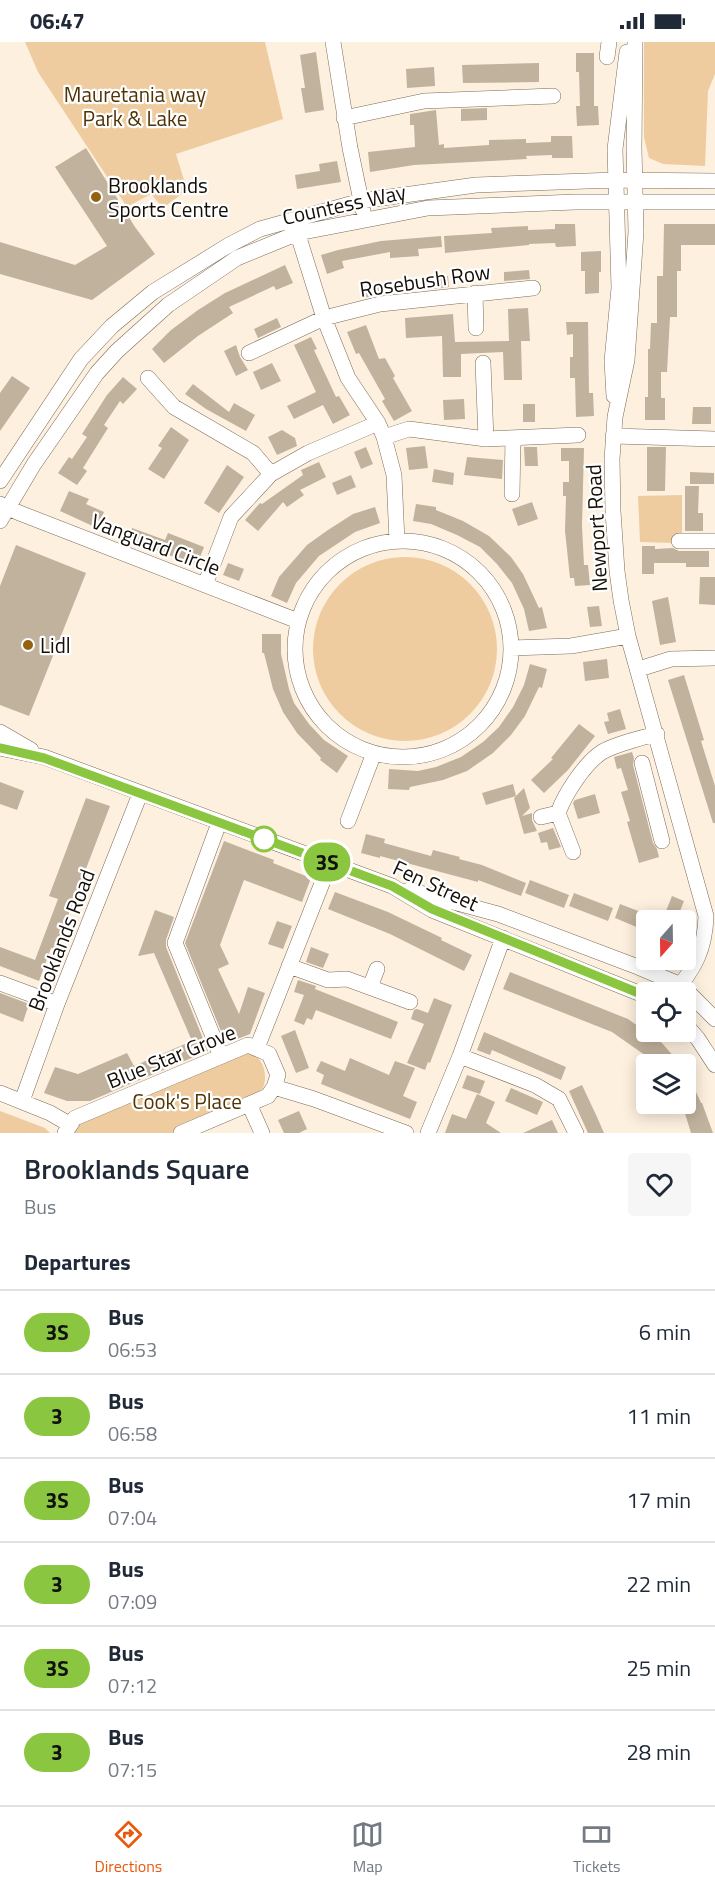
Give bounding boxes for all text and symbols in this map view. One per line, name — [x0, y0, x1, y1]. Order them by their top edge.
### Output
text: 06:47 — [30, 4, 85, 38]
park label: Mauretania way Park & Lake — [64, 78, 206, 134]
place label: Brooklands Sports Centre — [108, 169, 229, 225]
street label: Countess Way — [279, 175, 409, 233]
marker: Brooklands Sports Centre — [89, 190, 103, 204]
street label: Rosebush Row — [358, 255, 492, 305]
street label: Newport Road — [577, 464, 615, 592]
street label: Vanguard Circle — [87, 505, 225, 583]
place label: Lidl — [40, 629, 71, 661]
marker: Lidl — [21, 638, 35, 652]
unlabelled marker — [251, 826, 277, 852]
line badge: 3S — [300, 842, 354, 882]
text: 3S — [315, 846, 339, 878]
street label: Fen Street — [388, 851, 485, 919]
street label: Brooklands Road — [19, 864, 103, 1016]
north arrow — [636, 910, 696, 970]
map controls — [636, 910, 696, 1114]
button: locate — [636, 982, 696, 1042]
street label: Blue Star Grove — [102, 1016, 240, 1096]
button: layers — [636, 1054, 696, 1114]
park label: Cook's Place — [132, 1085, 242, 1117]
text: Brooklands Square — [24, 1147, 250, 1190]
button: heart — [628, 1153, 691, 1216]
text: Bus — [24, 1191, 56, 1222]
text: Departures — [24, 1245, 131, 1279]
text: Bus — [108, 1300, 144, 1334]
text: 6 min — [639, 1315, 691, 1349]
text: 3S — [45, 1316, 69, 1348]
text: 06:53 — [108, 1334, 157, 1365]
text: Bus — [108, 1384, 144, 1418]
text: 11 min — [626, 1399, 691, 1433]
text: 3 — [51, 1400, 63, 1432]
text: 06:58 — [108, 1418, 157, 1449]
text: Bus — [108, 1468, 144, 1502]
text: 17 min — [626, 1483, 691, 1517]
text: 3S — [45, 1484, 69, 1516]
text: 07:04 — [108, 1502, 157, 1533]
text: Bus — [108, 1552, 144, 1586]
text: 22 min — [626, 1567, 691, 1601]
text: 3 — [51, 1568, 63, 1600]
text: 07:09 — [108, 1586, 157, 1617]
text: Bus — [108, 1636, 144, 1670]
text: 25 min — [626, 1651, 691, 1685]
text: 3S — [45, 1652, 69, 1684]
text: 07:12 — [108, 1670, 157, 1701]
text: Bus — [108, 1720, 144, 1754]
text: 28 min — [626, 1735, 691, 1769]
text: 3 — [51, 1736, 63, 1768]
text: 07:15 — [108, 1754, 157, 1785]
tab: Directions — [94, 1818, 162, 1878]
tab: Map — [351, 1818, 384, 1878]
tab: Tickets — [573, 1818, 621, 1878]

